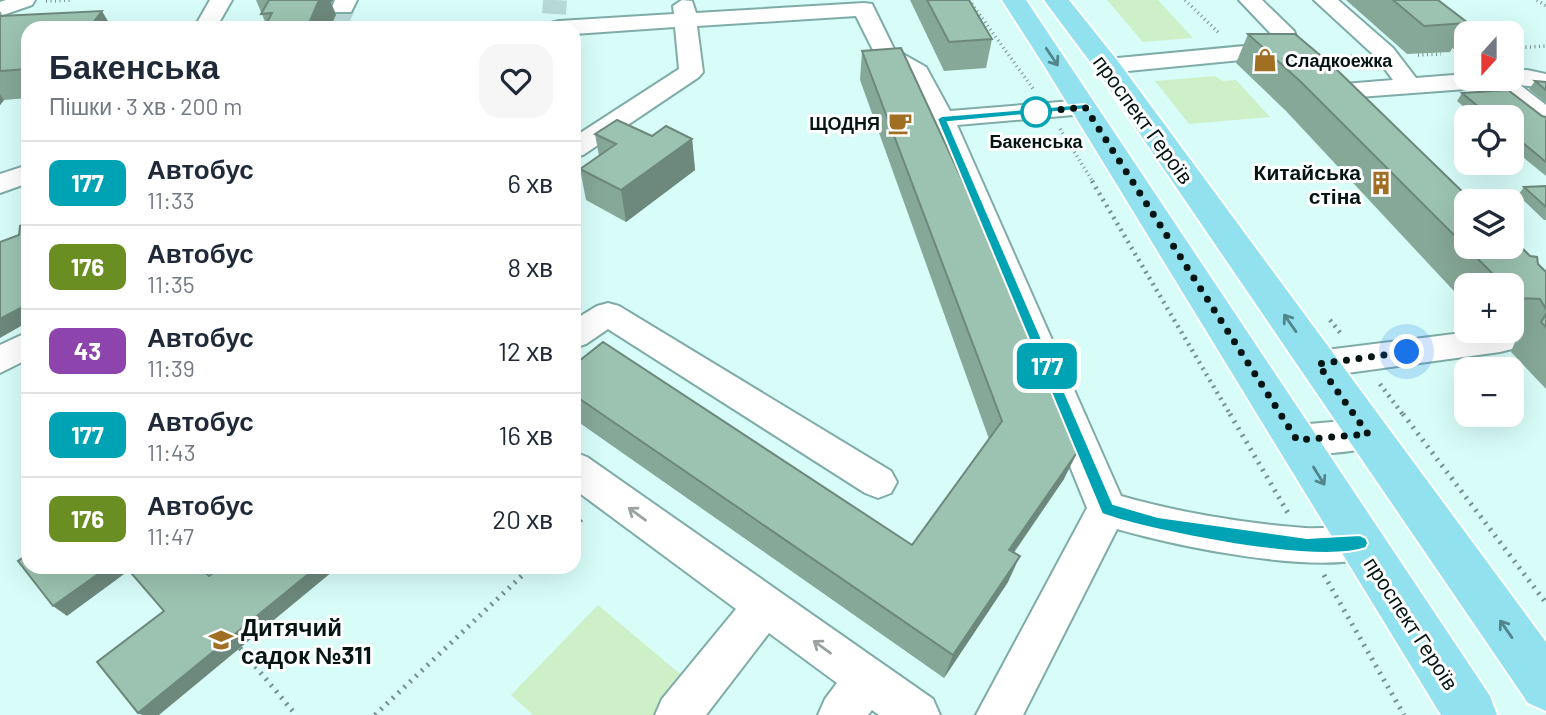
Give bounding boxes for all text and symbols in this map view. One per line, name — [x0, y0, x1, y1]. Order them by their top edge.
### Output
north arrow — [1454, 21, 1524, 91]
map controls — [1454, 21, 1524, 427]
button: heart — [479, 44, 553, 118]
text: Бакенська — [49, 46, 219, 86]
one-way arrow — [1045, 46, 1059, 66]
shop icon: Сладкоежка — [1251, 46, 1279, 74]
place label: Сладкоежка — [1285, 49, 1393, 71]
street label: проспект Героїв — [1089, 50, 1199, 188]
text: Пішки · 3 хв · 200 m — [49, 92, 242, 120]
marker: Бакенська — [1021, 97, 1051, 127]
button: locate — [1454, 105, 1524, 175]
cafe icon: ЩОДНЯ — [886, 109, 914, 137]
place label: ЩОДНЯ — [809, 112, 880, 134]
place label: Бакенська — [990, 130, 1083, 152]
text: Автобус — [147, 153, 254, 184]
place label: Китайська стіна — [1254, 159, 1361, 208]
text: 6 хв — [508, 167, 553, 198]
text: 177 — [71, 168, 104, 197]
building icon: Китайська стіна — [1367, 169, 1395, 197]
text: 11:33 — [147, 186, 195, 214]
button: layers — [1454, 189, 1524, 259]
text: Автобус — [147, 237, 254, 268]
text: 8 хв — [507, 251, 553, 282]
text: 176 — [71, 252, 104, 281]
text: 11:35 — [147, 270, 195, 298]
button: + — [1454, 273, 1524, 343]
one-way arrow — [1283, 314, 1297, 333]
text: Автобус — [147, 321, 254, 352]
your location — [1389, 334, 1424, 369]
text: 12 хв — [498, 335, 553, 366]
text: 43 — [74, 336, 101, 365]
line badge: 177 — [1007, 343, 1087, 389]
text: 177 — [1031, 351, 1063, 380]
text: 11:39 — [147, 354, 195, 382]
button: − — [1454, 357, 1524, 427]
text: Автобус — [147, 405, 254, 436]
text: 16 хв — [498, 419, 553, 450]
text: 177 — [71, 420, 104, 449]
text: 11:43 — [147, 438, 195, 466]
one-way arrow — [1312, 465, 1326, 485]
text: Автобус — [147, 489, 254, 520]
text: 20 хв — [492, 503, 553, 534]
text: 176 — [71, 504, 104, 533]
one-way arrow — [628, 506, 647, 521]
text: 11:47 — [147, 522, 194, 550]
street label: проспект Героїв — [1360, 552, 1464, 694]
place label: Дитячий садок №311 — [241, 612, 372, 669]
one-way arrow — [1499, 620, 1514, 639]
school or university icon: Дитячий садок №311 — [207, 626, 235, 654]
one-way arrow — [813, 639, 832, 654]

